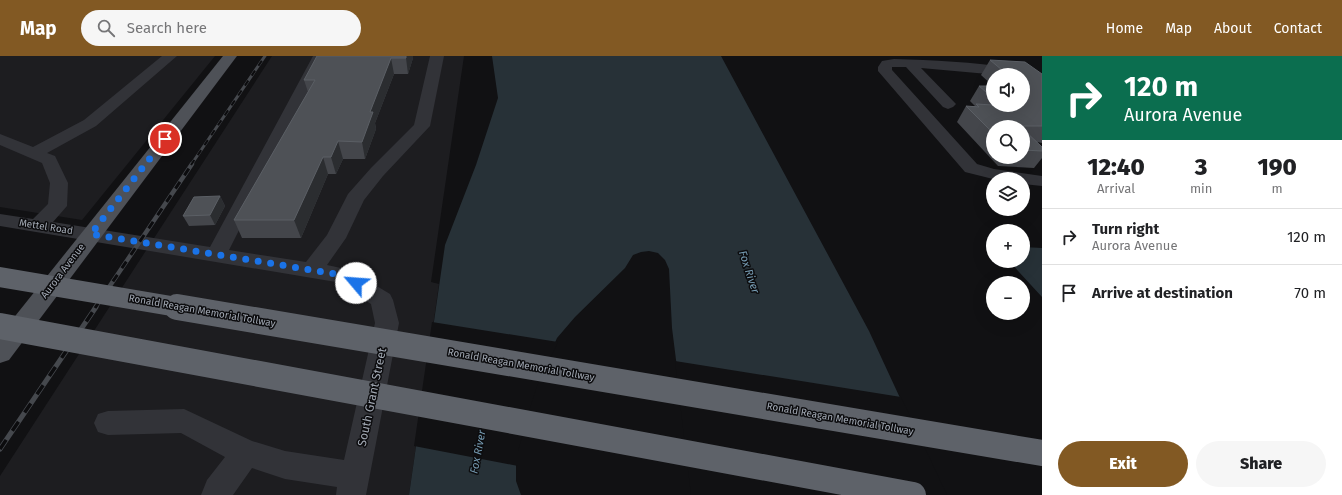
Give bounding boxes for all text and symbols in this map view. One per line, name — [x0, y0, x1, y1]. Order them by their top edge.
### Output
search box — [81, 10, 361, 46]
text: Map — [20, 17, 57, 40]
icon: search — [95, 17, 117, 39]
text: Search here — [127, 19, 207, 37]
text: Home — [1106, 20, 1143, 37]
text: Map — [1165, 20, 1192, 37]
text: About — [1214, 20, 1252, 37]
text: Contact — [1274, 20, 1322, 37]
map controls — [986, 68, 1030, 320]
button: sound — [986, 68, 1030, 112]
text: 120 m — [1124, 70, 1198, 103]
icon: right — [1058, 72, 1110, 124]
text: Aurora Avenue — [1124, 104, 1242, 126]
button: search — [986, 120, 1030, 164]
pin — [148, 122, 182, 156]
icon: arrive — [154, 128, 176, 150]
text: 12:40 — [1087, 153, 1145, 181]
text: 3 — [1195, 153, 1207, 181]
text: 190 — [1258, 153, 1297, 181]
button: layers — [986, 172, 1030, 216]
text: Arrival — [1097, 181, 1135, 196]
text: min — [1190, 181, 1212, 196]
text: m — [1272, 181, 1283, 196]
street label: Mettel Road — [18, 217, 74, 237]
text: Turn right — [1092, 220, 1159, 238]
button: + — [986, 224, 1030, 268]
icon: right — [1058, 226, 1080, 248]
text: 120 m — [1287, 228, 1326, 246]
text: Aurora Avenue — [1092, 238, 1177, 253]
street label: Aurora Avenue — [38, 241, 88, 301]
water label: Fox River — [736, 249, 762, 296]
position arrow — [335, 262, 377, 304]
button: − — [986, 276, 1030, 320]
icon: arrive — [1058, 282, 1080, 304]
text: Arrive at destination — [1092, 284, 1233, 302]
text: 70 m — [1294, 284, 1326, 302]
street label: Ronald Reagan Memorial Tollway — [128, 292, 276, 330]
street label: South Grant Street — [355, 346, 389, 448]
street label: Ronald Reagan Memorial Tollway — [447, 346, 595, 384]
street label: Ronald Reagan Memorial Tollway — [766, 400, 914, 438]
water label: Fox River — [467, 428, 489, 475]
button: Exit — [1058, 441, 1188, 487]
button: Share — [1196, 441, 1326, 487]

